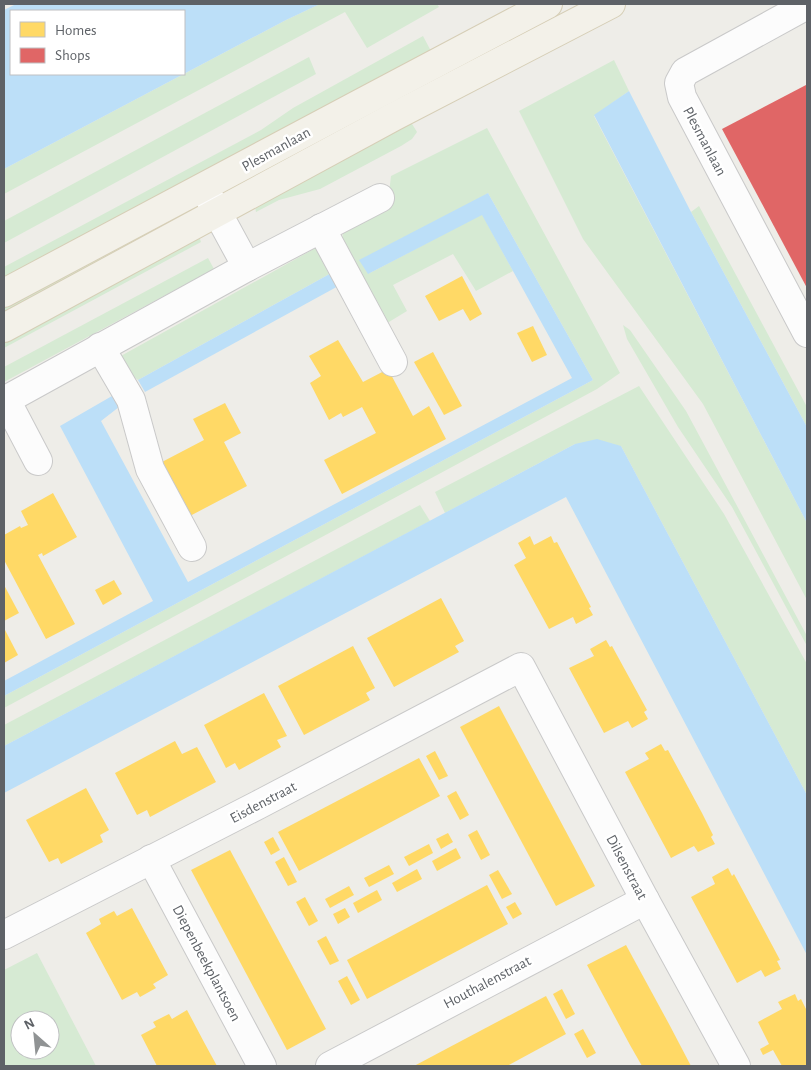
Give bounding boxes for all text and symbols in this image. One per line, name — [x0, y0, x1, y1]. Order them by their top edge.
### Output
legend — [10, 10, 185, 75]
text: Homes — [55, 23, 97, 38]
text: Shops — [55, 48, 90, 63]
street label: Plesmanlaan — [680, 104, 729, 178]
street label: Plesmanlaan — [240, 125, 313, 174]
street label: Eisdenstraat — [228, 779, 299, 826]
street label: Dilsenstraat — [603, 832, 650, 902]
street label: Diepenbeekplantsoen — [170, 903, 243, 1024]
street label: Houthalenstraat — [441, 953, 534, 1012]
north arrow — [10, 1010, 60, 1060]
text: N — [22, 1016, 37, 1033]

